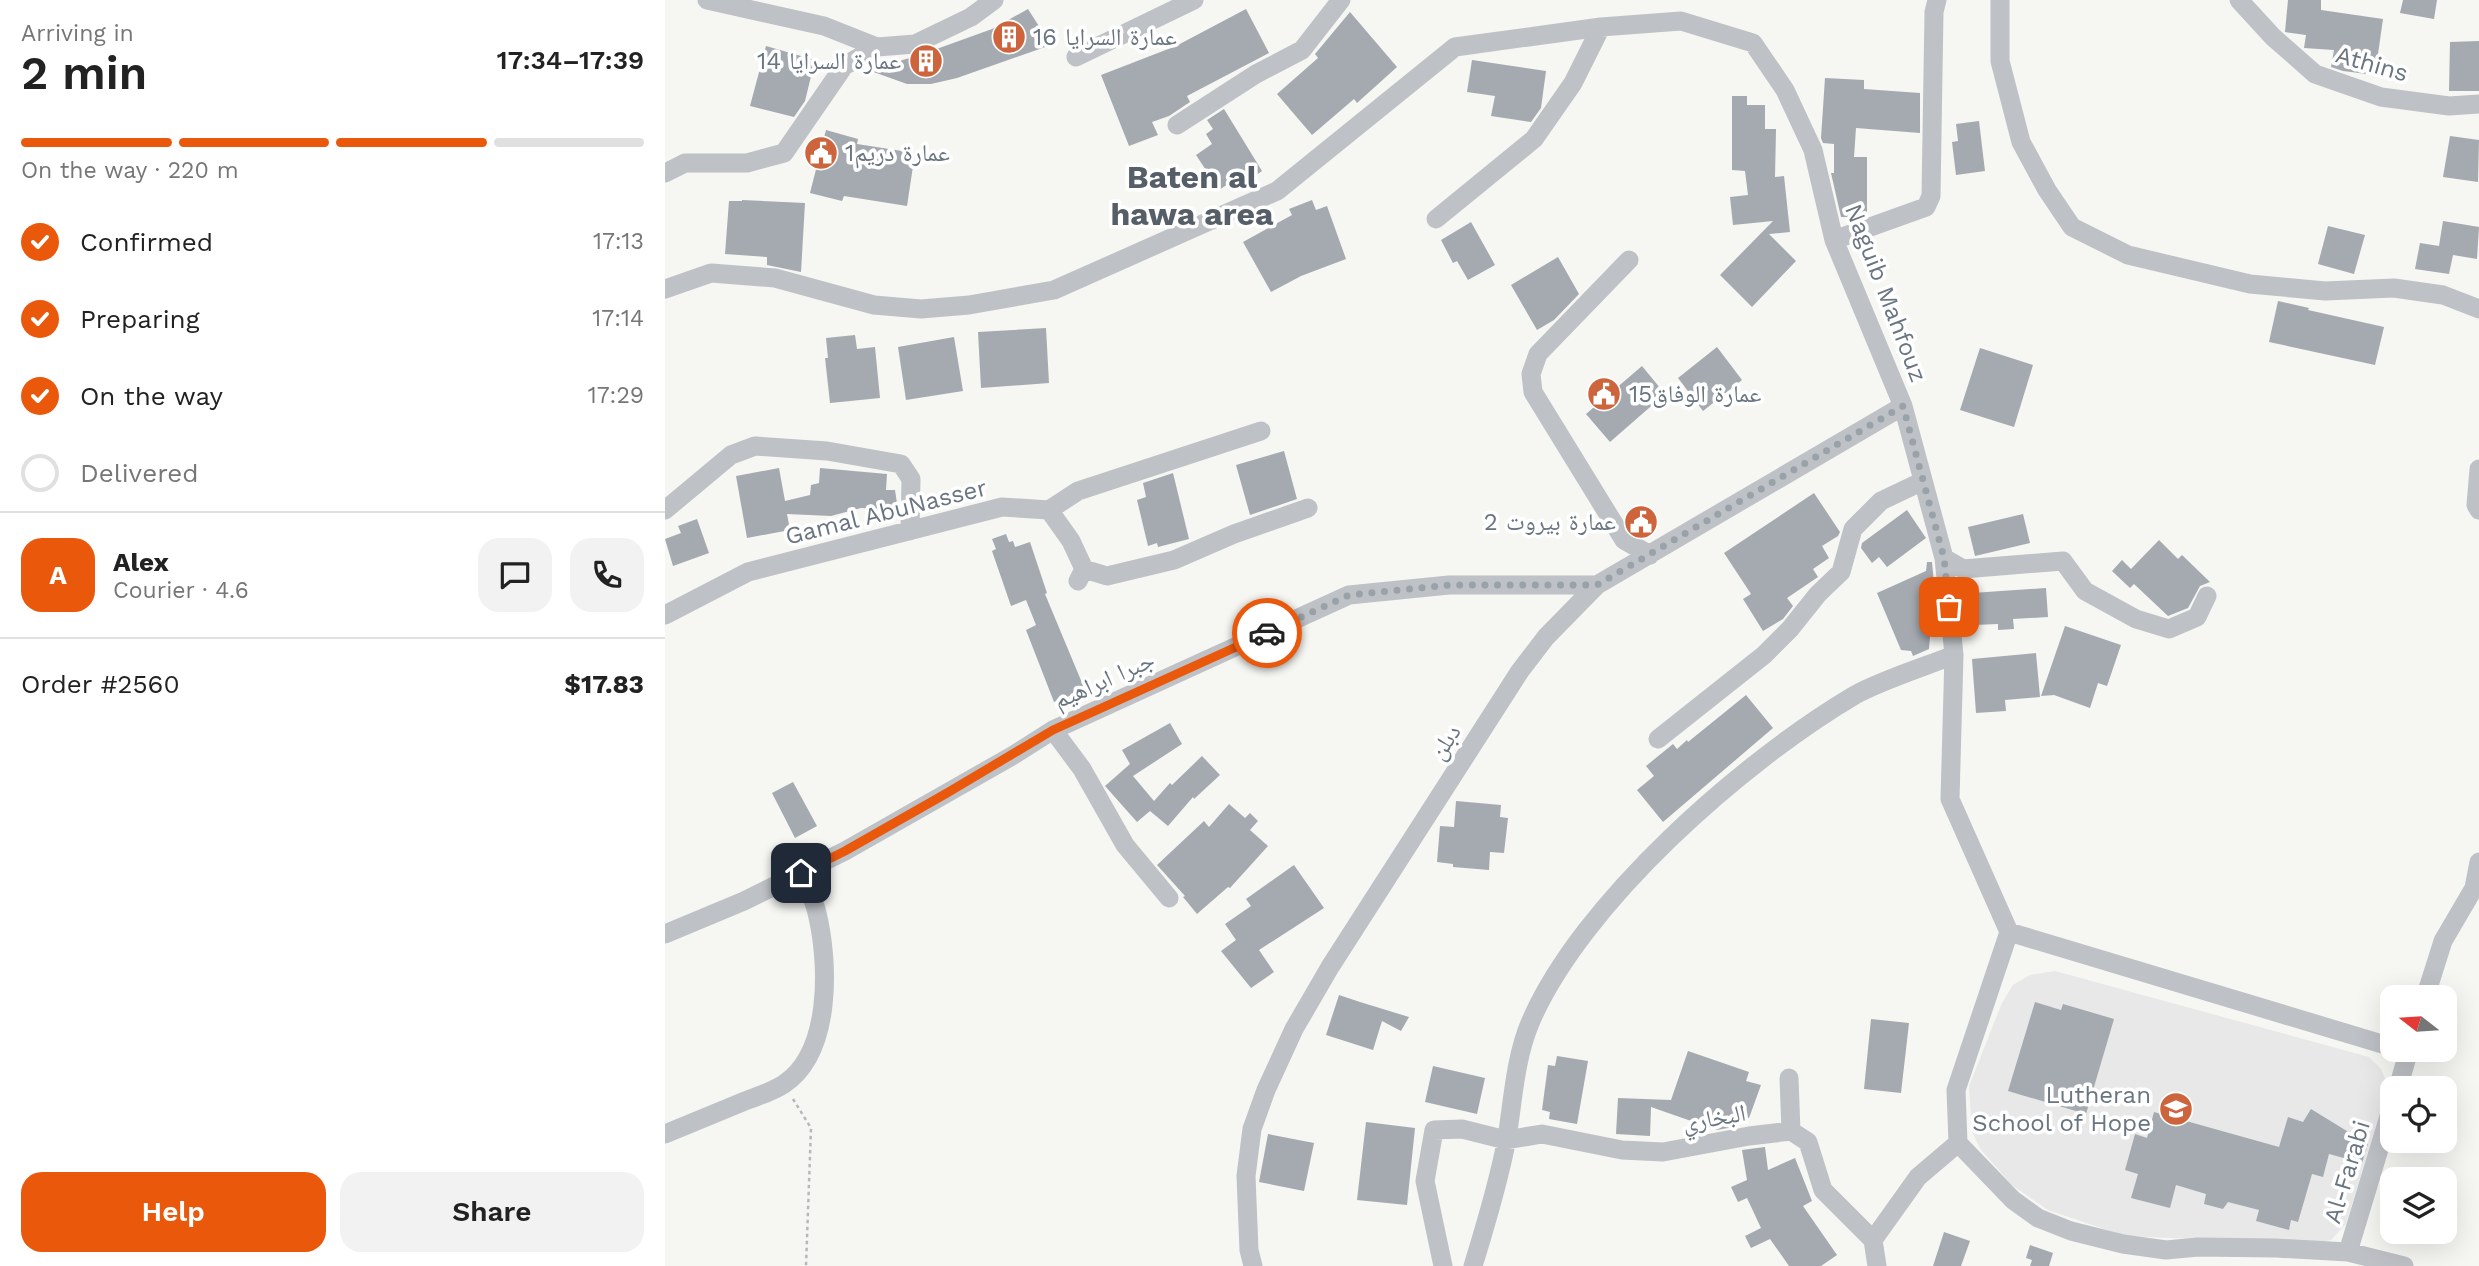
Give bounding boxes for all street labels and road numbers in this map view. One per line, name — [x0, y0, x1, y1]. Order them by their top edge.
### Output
street label: Athins — [2333, 40, 2411, 88]
street label: Naguib Mahfouz — [1839, 200, 1933, 386]
street label: Gamal AbuNasser — [782, 473, 990, 551]
street label: جبرا ابراهيم — [1049, 645, 1159, 716]
street label: دبلن — [1423, 719, 1467, 765]
street label: البخاري — [1680, 1099, 1749, 1142]
street label: Al-Farabi — [2318, 1117, 2376, 1227]

